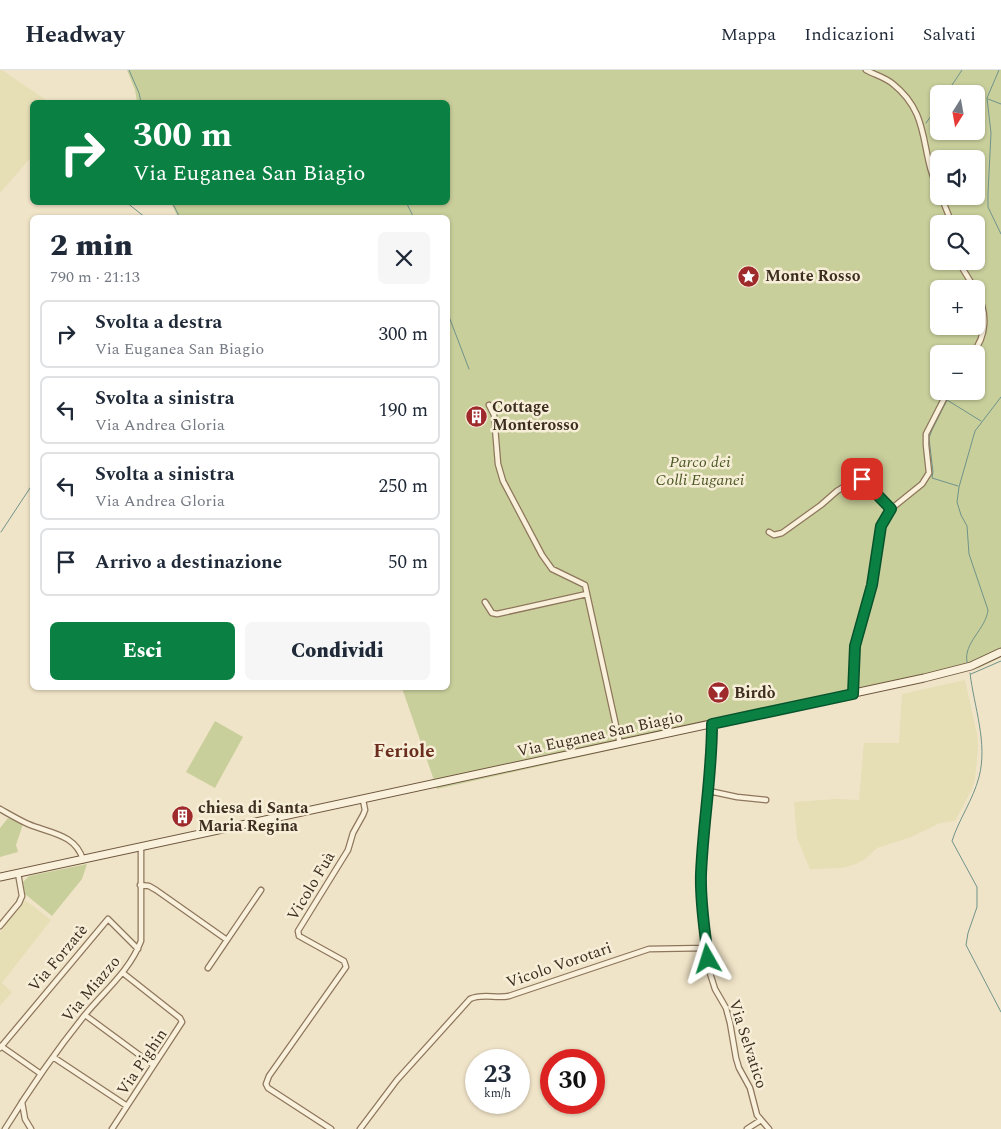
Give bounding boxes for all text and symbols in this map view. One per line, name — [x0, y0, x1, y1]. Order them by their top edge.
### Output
text: Headway — [25, 17, 125, 53]
text: Mappa — [721, 21, 776, 48]
text: Indicazioni — [804, 21, 895, 48]
text: Salvati — [923, 21, 976, 48]
north arrow — [930, 85, 985, 140]
map controls — [930, 85, 985, 400]
text: 300 m — [133, 109, 232, 162]
icon: right — [50, 120, 115, 185]
button: sound — [930, 150, 985, 205]
text: Via Euganea San Biagio — [133, 157, 365, 190]
button: search — [930, 215, 985, 270]
text: 2 min — [50, 223, 133, 269]
button: close — [378, 232, 430, 284]
place icon: Monte Rosso — [737, 264, 761, 288]
place label: Monte Rosso — [765, 264, 861, 288]
text: 790 m · 21:13 — [50, 265, 140, 289]
button: + — [930, 280, 985, 335]
text: Svolta a destra — [95, 308, 222, 337]
icon: right — [52, 320, 80, 348]
text: 300 m — [378, 320, 428, 349]
text: Via Euganea San Biagio — [95, 337, 264, 361]
button: − — [930, 345, 985, 400]
text: Svolta a sinistra — [95, 384, 235, 413]
place label: Cottage Monterosso — [492, 395, 579, 437]
icon: left — [52, 396, 80, 424]
text: 190 m — [378, 396, 428, 425]
building icon: Cottage Monterosso — [464, 404, 488, 428]
text: Via Andrea Gloria — [95, 413, 225, 437]
park label: Parco dei Colli Euganei — [656, 450, 745, 492]
pin — [841, 458, 883, 500]
text: Svolta a sinistra — [95, 460, 235, 489]
icon: arrive — [848, 465, 876, 493]
icon: left — [52, 472, 80, 500]
text: 250 m — [378, 472, 428, 501]
text: Via Andrea Gloria — [95, 489, 225, 513]
icon: arrive — [52, 548, 80, 576]
text: Arrivo a destinazione — [95, 548, 282, 577]
text: 50 m — [388, 548, 428, 577]
button: Esci — [50, 622, 235, 680]
button: Condividi — [245, 622, 430, 680]
bar icon: Birdò — [706, 681, 730, 705]
place label: Birdò — [734, 681, 776, 705]
street label: Via Euganea San Biagio — [515, 705, 685, 763]
district label: Feriole — [373, 737, 435, 766]
place label: chiesa di Santa Maria Regina — [198, 796, 309, 838]
building icon: chiesa di Santa Maria Regina — [170, 805, 194, 829]
street label: Vicolo Fuà — [281, 847, 341, 925]
street label: Via Forzatè — [22, 919, 94, 997]
position arrow — [681, 932, 733, 984]
street label: Vicolo Vorotari — [503, 936, 615, 994]
street label: Via Miazzo — [56, 950, 126, 1028]
street label: Via Selvatico — [722, 996, 774, 1092]
street label: Via Pighin — [111, 1024, 173, 1100]
speed limit sign: 30 — [540, 1049, 605, 1114]
text: 23 — [483, 1056, 512, 1094]
text: km/h — [484, 1084, 511, 1103]

